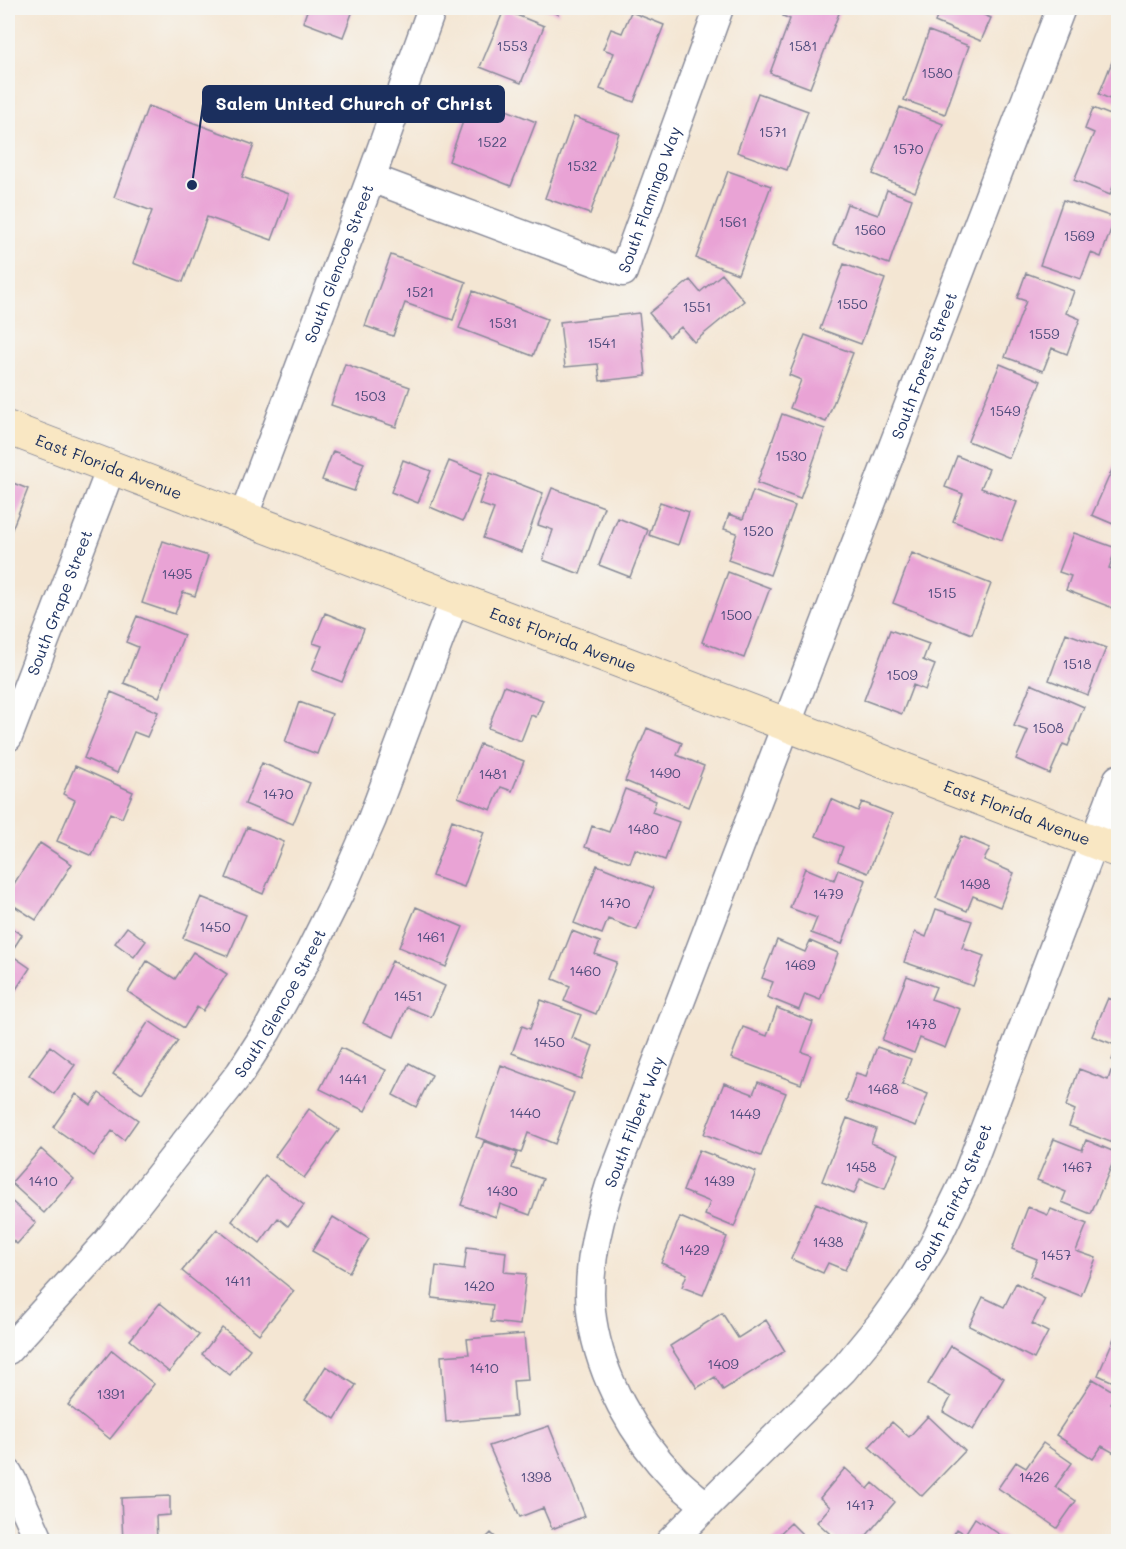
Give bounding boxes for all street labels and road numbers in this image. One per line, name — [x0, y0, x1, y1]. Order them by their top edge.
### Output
street label: South Flamingo Way — [613, 123, 685, 276]
street label: South Glencoe Street — [299, 181, 378, 346]
street label: South Forest Street — [886, 289, 961, 442]
street label: East Florida Avenue — [33, 429, 185, 503]
street label: South Grape Street — [22, 527, 96, 678]
street label: East Florida Avenue — [487, 602, 639, 676]
street label: East Florida Avenue — [941, 775, 1094, 850]
street label: South Glencoe Street — [229, 925, 330, 1081]
street label: South Filbert Way — [599, 1053, 668, 1190]
street label: South Fairfax Street — [909, 1120, 996, 1275]

